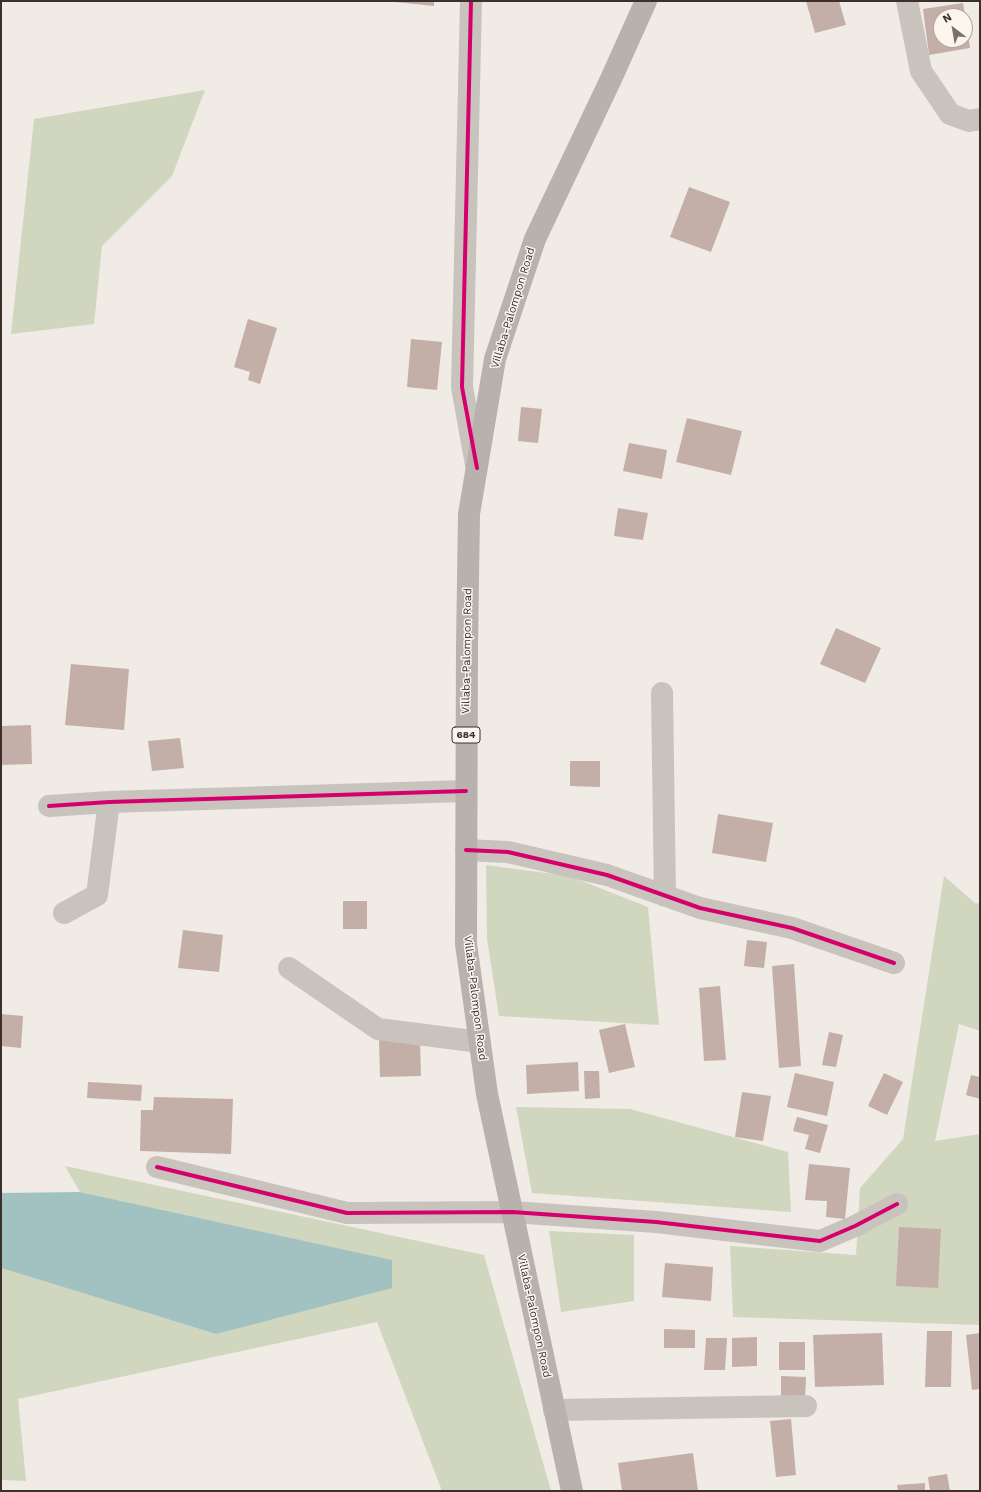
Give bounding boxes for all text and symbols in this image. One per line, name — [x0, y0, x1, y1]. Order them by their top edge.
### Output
north arrow — [933, 8, 973, 48]
text: N — [940, 10, 954, 26]
street label: Villaba-Palompon Road — [488, 246, 538, 370]
street label: Villaba-Palompon Road — [459, 588, 475, 714]
road number: 684 — [452, 727, 480, 743]
street label: Villaba-Palompon Road — [461, 935, 489, 1061]
street label: Villaba-Palompon Road — [514, 1253, 554, 1379]

